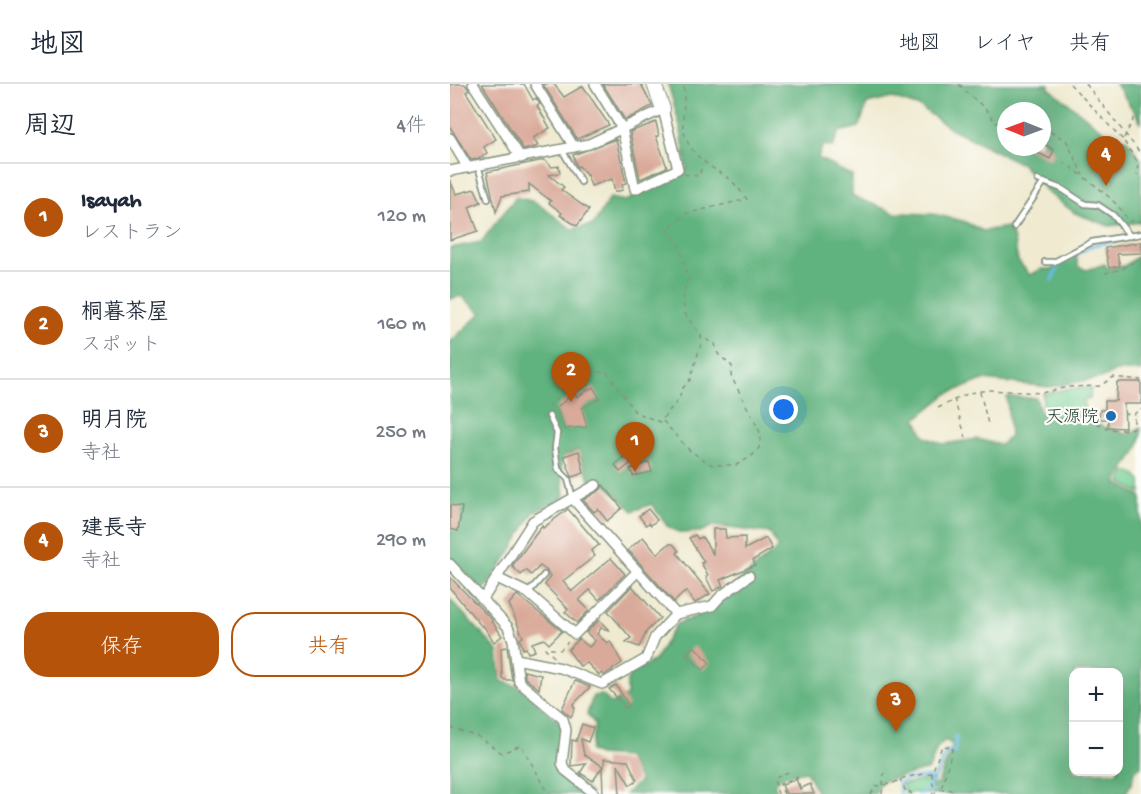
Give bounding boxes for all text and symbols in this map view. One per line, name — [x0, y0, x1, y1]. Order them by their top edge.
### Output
text: 地図 — [30, 30, 86, 63]
text: 地図 — [899, 33, 941, 58]
text: レイヤ — [974, 33, 1036, 58]
text: 共有 — [1069, 33, 1111, 58]
north arrow — [997, 102, 1051, 156]
text: 周辺 — [24, 113, 76, 144]
text: 4件 — [397, 116, 426, 139]
pin: 4 — [1086, 136, 1126, 186]
text: Isayah — [81, 189, 141, 215]
text: 1 — [39, 206, 48, 229]
text: 120 m — [378, 206, 426, 229]
text: レストラン — [81, 223, 183, 246]
text: 桐暮茶屋 — [81, 301, 169, 327]
text: 2 — [39, 314, 48, 337]
text: 160 m — [377, 314, 426, 337]
text: スポット — [81, 335, 161, 358]
pin: 2 — [552, 352, 590, 402]
your location — [769, 395, 798, 424]
place label: 天源院 — [1045, 407, 1099, 429]
text: 明月院 — [81, 409, 147, 435]
marker: 天源院 — [1104, 409, 1118, 423]
text: 3 — [38, 422, 49, 445]
text: 250 m — [375, 422, 426, 445]
pin: 1 — [616, 422, 654, 472]
text: 寺社 — [81, 443, 121, 466]
text: 建長寺 — [81, 517, 147, 543]
text: 4 — [39, 530, 48, 553]
text: 290 m — [376, 530, 426, 553]
text: 寺社 — [81, 551, 121, 574]
button: 保存 — [24, 612, 219, 677]
button: 共有 — [231, 612, 426, 677]
map controls — [1069, 668, 1123, 776]
button: + — [1069, 668, 1123, 722]
pin: 3 — [876, 682, 916, 732]
button: − — [1069, 722, 1123, 776]

